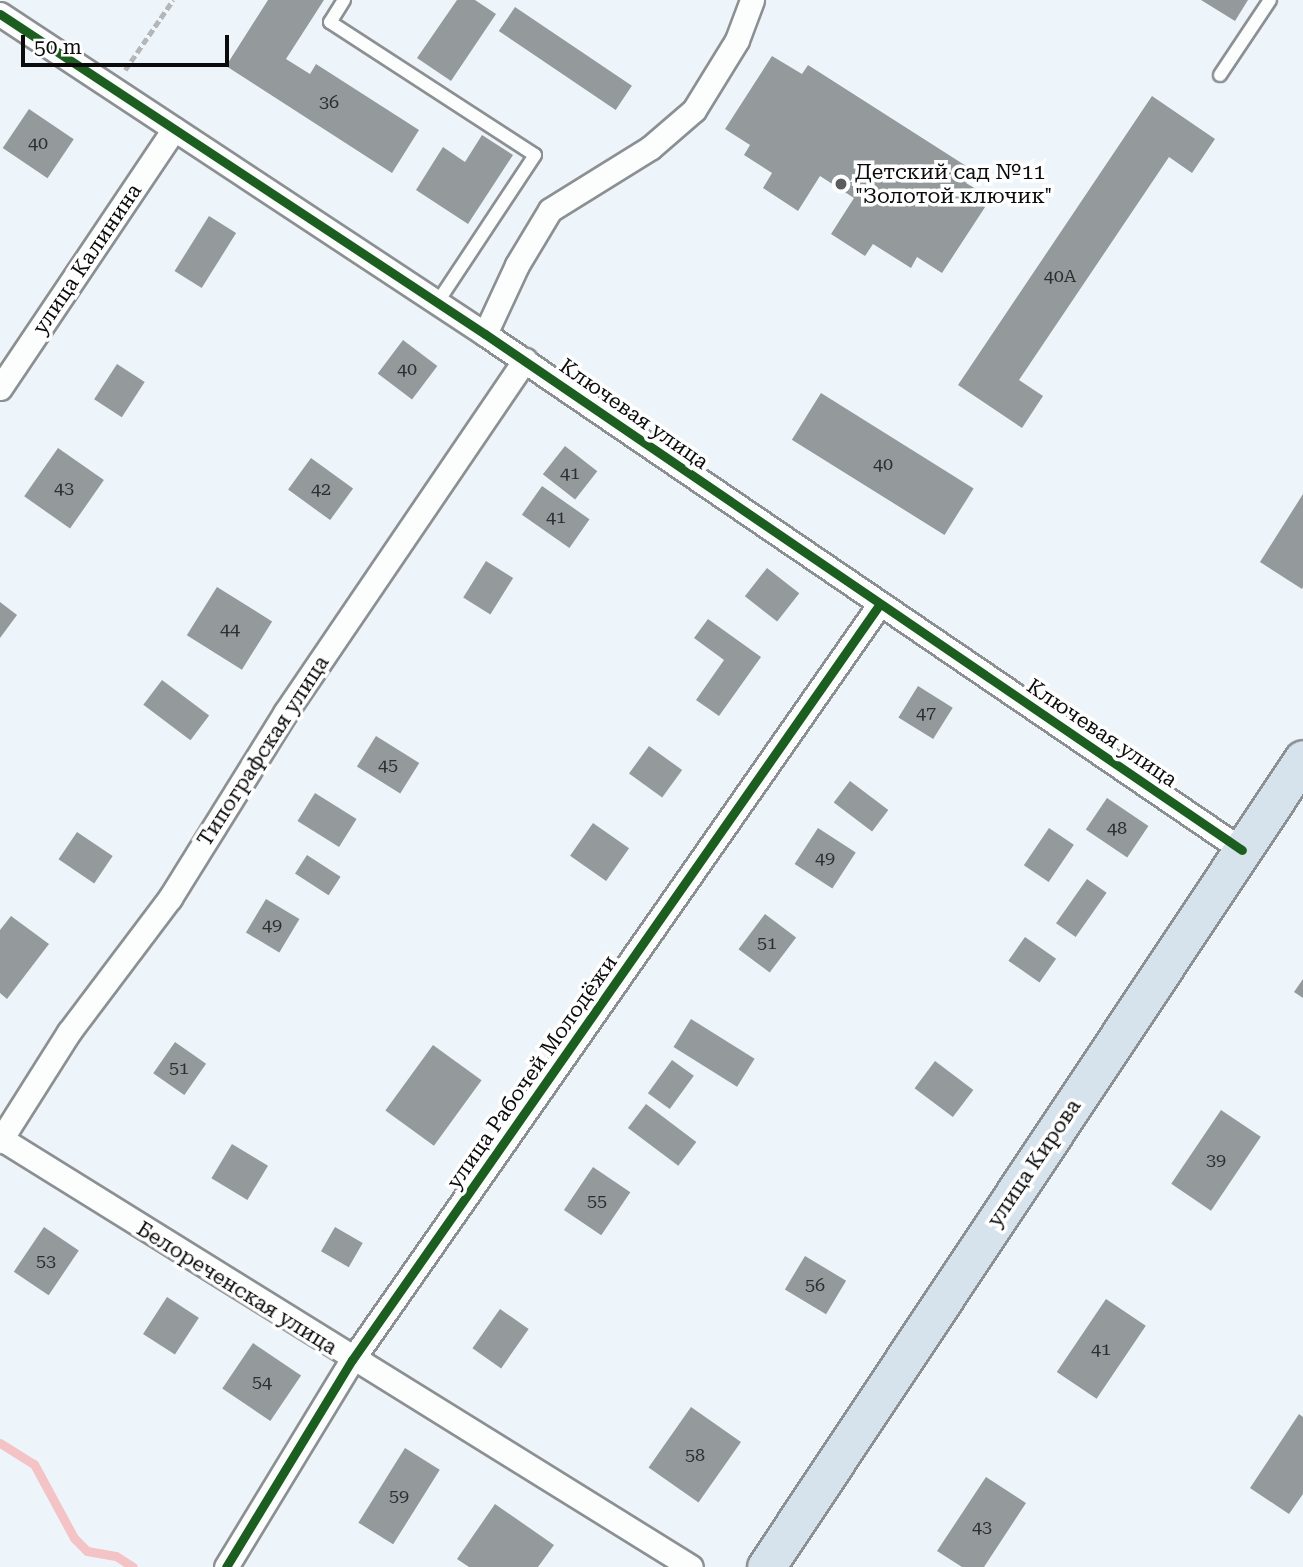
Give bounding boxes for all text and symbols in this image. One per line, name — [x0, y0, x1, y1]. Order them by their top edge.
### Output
scale bar — [24, 21, 233, 65]
text: 50 m — [34, 35, 82, 59]
house number: 36 — [319, 91, 339, 113]
house number: 40 — [28, 132, 48, 154]
place label: Детский сад №11 "Золотой ключик" — [855, 159, 1052, 209]
marker: Детский сад №11 "Золотой ключик" — [833, 176, 849, 192]
street label: улица Калинина — [27, 179, 147, 339]
house number: 40А — [1044, 265, 1076, 287]
street label: Ключевая улица — [555, 353, 713, 475]
house number: 40 — [397, 358, 417, 380]
house number: 40 — [873, 453, 893, 475]
house number: 41 — [560, 462, 580, 484]
house number: 43 — [54, 477, 74, 499]
house number: 42 — [311, 478, 331, 500]
house number: 41 — [546, 506, 566, 528]
house number: 44 — [220, 618, 240, 640]
street label: Типографская улица — [192, 651, 334, 851]
street label: Ключевая улица — [1022, 673, 1182, 793]
house number: 47 — [916, 702, 936, 724]
house number: 45 — [378, 754, 398, 776]
house number: 48 — [1107, 817, 1127, 839]
house number: 49 — [815, 847, 835, 869]
house number: 49 — [262, 914, 282, 936]
house number: 51 — [757, 932, 777, 954]
street label: улица Рабочей Молодёжи — [442, 950, 622, 1194]
house number: 51 — [169, 1057, 189, 1079]
street label: улица Кирова — [982, 1094, 1086, 1232]
house number: 39 — [1206, 1149, 1226, 1171]
house number: 55 — [587, 1190, 607, 1212]
street label: Белореченская улица — [132, 1216, 342, 1360]
house number: 53 — [36, 1250, 56, 1272]
house number: 56 — [805, 1274, 825, 1296]
house number: 41 — [1091, 1338, 1111, 1360]
house number: 54 — [252, 1371, 272, 1393]
house number: 58 — [685, 1444, 705, 1466]
house number: 59 — [389, 1485, 409, 1507]
house number: 43 — [972, 1516, 992, 1538]

